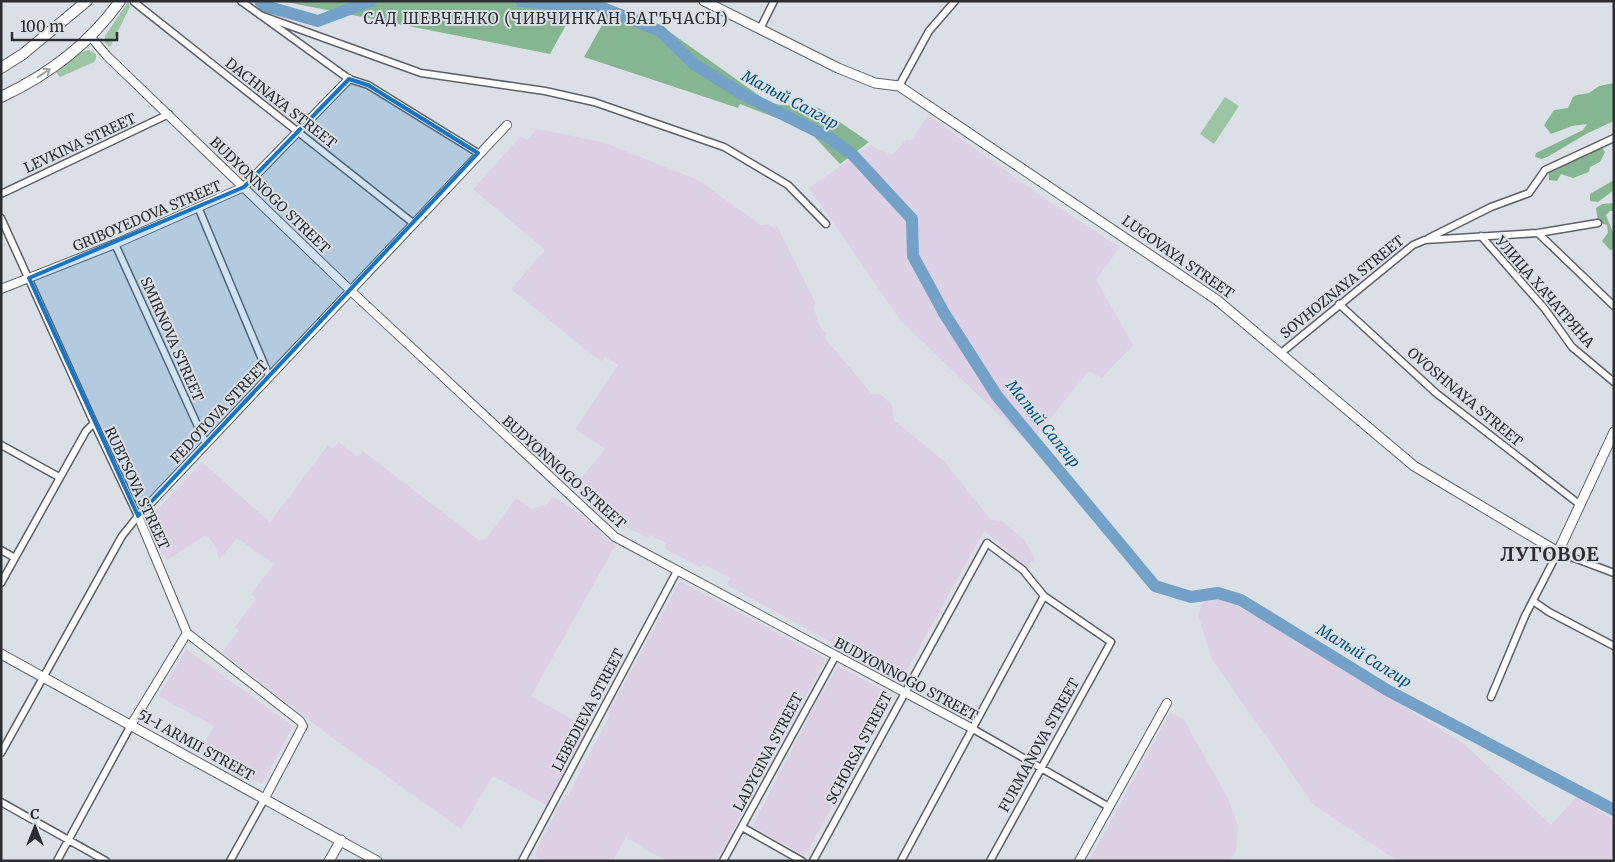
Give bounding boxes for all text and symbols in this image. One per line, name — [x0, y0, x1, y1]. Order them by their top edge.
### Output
district label: САД ШЕВЧЕНКО (ЧИВЧИНКАН БАГЪЧАСЫ) — [363, 9, 729, 28]
scale bar — [12, 10, 118, 42]
text: 100 m — [20, 17, 64, 36]
street label: DACHNAYA STREET — [222, 54, 340, 152]
water label: Малый Салгир — [738, 66, 842, 133]
one-way arrow — [37, 68, 51, 78]
street label: LEVKINA STREET — [21, 109, 139, 177]
street label: BUDYONNOGO STREET — [206, 133, 334, 257]
street label: GRIBOYEDOVA STREET — [70, 176, 224, 256]
street label: LUGOVAYA STREET — [1119, 212, 1238, 303]
street label: SOVHOZNAYA STREET — [1276, 231, 1408, 342]
street label: УЛИЦА ХАЧАТРЯНА — [1491, 232, 1598, 351]
street label: SMIRNOVA STREET — [137, 274, 208, 404]
street label: OVOSHNAYA STREET — [1404, 344, 1526, 451]
street label: FEDOTOVA STREET — [167, 356, 272, 467]
water label: Малый Салгир — [1002, 375, 1084, 471]
street label: BUDYONNOGO STREET — [499, 412, 630, 532]
street label: RUBTSOVA STREET — [101, 424, 173, 552]
district label: ЛУГОВОЕ — [1500, 542, 1600, 566]
water label: Малый Салгир — [1313, 619, 1415, 691]
street label: BUDYONNOGO STREET — [831, 633, 981, 725]
street label: LEBEDIEVA STREET — [548, 645, 628, 774]
street label: FURMANOVA STREET — [995, 675, 1083, 815]
street label: LADYGINA STREET — [729, 689, 807, 814]
street label: SCHORSA STREET — [822, 689, 896, 807]
street label: 51-I ARMII STREET — [135, 706, 258, 785]
north arrow — [10, 802, 60, 852]
text: С — [30, 805, 40, 823]

